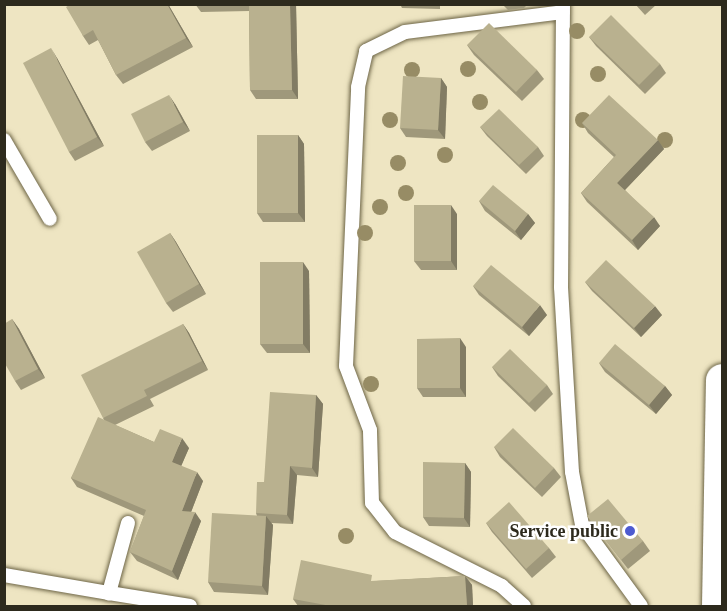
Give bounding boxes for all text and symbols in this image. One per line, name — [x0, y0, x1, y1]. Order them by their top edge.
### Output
place label: Service public — [510, 520, 618, 542]
marker: Service public — [623, 524, 637, 538]

